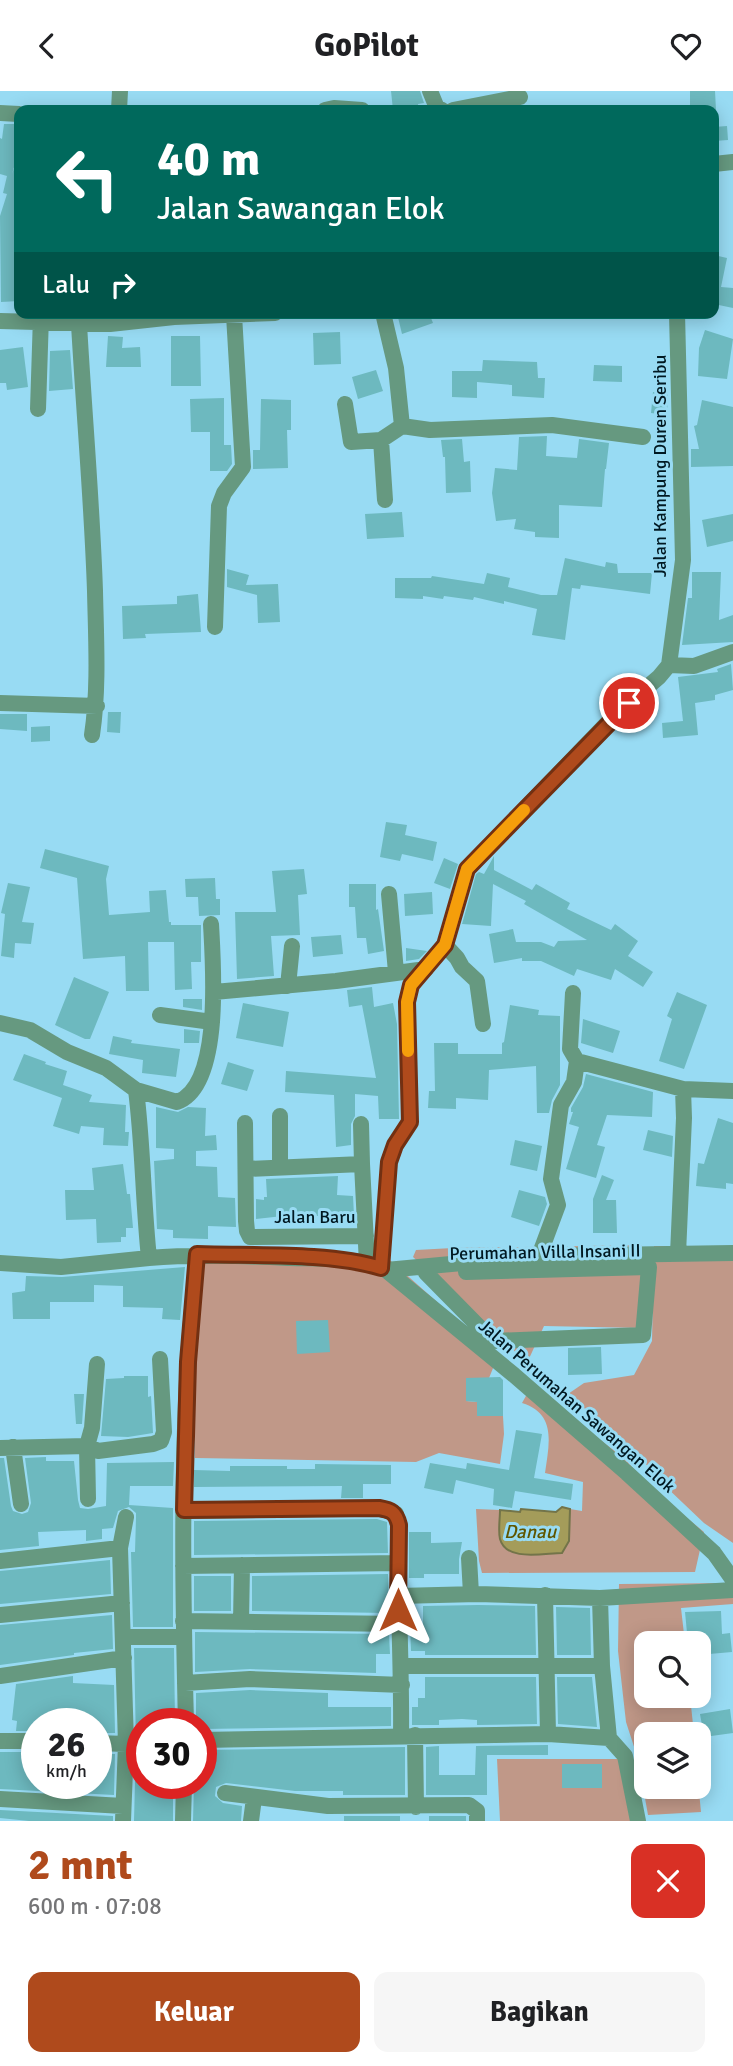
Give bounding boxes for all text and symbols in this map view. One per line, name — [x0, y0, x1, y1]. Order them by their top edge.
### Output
text: GoPilot — [314, 26, 419, 65]
icon: back — [28, 27, 66, 65]
icon: heart — [667, 27, 705, 65]
text: 40 m — [157, 129, 260, 189]
icon: left — [42, 133, 133, 224]
text: Jalan Sawangan Elok — [157, 189, 445, 228]
icon: right — [104, 266, 142, 304]
text: Lalu — [42, 269, 90, 301]
street label: Jalan Kampung Duren Seribu — [649, 355, 671, 577]
pin — [599, 673, 659, 733]
icon: arrive — [610, 684, 648, 722]
street label: Jalan Baru — [274, 1206, 356, 1228]
street label: Perumahan Villa Insani II — [449, 1239, 641, 1265]
street label: Jalan Perumahan Sawangan Elok — [474, 1315, 680, 1497]
water label: Danau — [504, 1520, 558, 1544]
position arrow — [361, 1573, 435, 1647]
map controls — [634, 1631, 711, 1799]
button: search — [634, 1631, 711, 1708]
speed limit sign: 30 — [126, 1708, 217, 1799]
button: layers — [634, 1722, 711, 1799]
text: 26 — [48, 1723, 85, 1766]
text: km/h — [46, 1760, 87, 1782]
text: 2 mnt — [28, 1840, 133, 1891]
button: close — [631, 1844, 705, 1918]
text: 600 m · 07:08 — [28, 1892, 162, 1921]
button: Keluar — [28, 1972, 360, 2052]
button: Bagikan — [374, 1972, 705, 2052]

